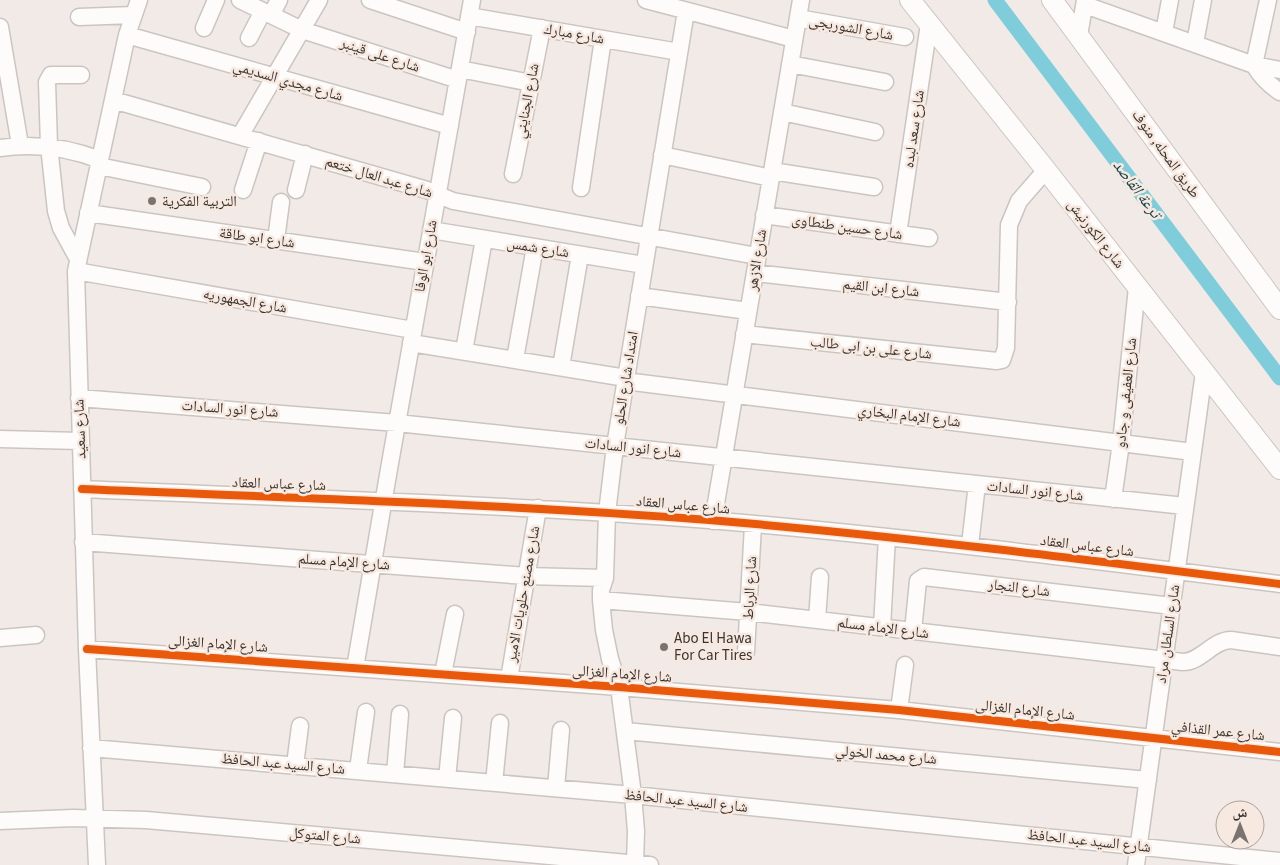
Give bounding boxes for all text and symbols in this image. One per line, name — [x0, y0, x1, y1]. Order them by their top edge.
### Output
street label: شارع الشوربجى — [807, 10, 895, 46]
street label: شارع مبارك — [542, 18, 606, 50]
street label: شارع على قينبر — [337, 32, 423, 78]
street label: شارع مجدي السديمي — [230, 55, 345, 108]
street label: شارع الجنايني — [509, 61, 545, 141]
street label: شارع سعد لبده — [898, 89, 930, 169]
street label: طريق المحله, منوف — [1127, 105, 1205, 203]
street label: شارع عبد العال ختعم — [323, 151, 435, 203]
water label: ترعة القاصد — [1108, 155, 1168, 225]
place label: التربية الفكرية — [162, 191, 237, 212]
marker: التربية الفكرية — [146, 195, 158, 207]
street label: شارع الكورنيش — [1062, 195, 1130, 273]
street label: شارع حسين طنطاوى — [790, 209, 904, 245]
street label: شارع ابو الوفا — [409, 218, 443, 294]
street label: شارع ابو طاقة — [218, 222, 296, 254]
street label: شارع الازهر — [742, 227, 772, 293]
street label: شارع شمس — [505, 233, 571, 263]
street label: شارع ابن القيم — [842, 274, 920, 302]
street label: شارع الجمهوريه — [201, 283, 289, 319]
street label: امتداد شارع الحلو — [608, 330, 644, 426]
street label: شارع على بن ابى طالب — [809, 331, 933, 365]
street label: شارع العفيفى و جادو — [1110, 336, 1142, 449]
street label: شارع انور السادات — [181, 395, 279, 423]
street label: شارع سعيد — [68, 398, 92, 459]
street label: شارع الإمام البخاري — [856, 399, 962, 434]
street label: شارع انور السادات — [584, 432, 682, 464]
street label: شارع عباس العقاد — [232, 472, 327, 496]
street label: شارع انور السادات — [986, 475, 1084, 507]
street label: شارع عباس العقاد — [635, 490, 731, 520]
street label: شارع مصنع حلويات الامير — [501, 524, 545, 665]
street label: شارع عباس العقاد — [1039, 530, 1135, 562]
street label: شارع الإمام مسلم — [297, 548, 391, 576]
street label: شارع الرباط — [738, 555, 762, 620]
street label: شارع النجار — [986, 574, 1051, 602]
street label: شارع السلطان مراد — [1151, 583, 1185, 685]
street label: شارع الإمام مسلم — [836, 612, 930, 644]
place label: Abo El Hawa For Car Tires — [674, 628, 752, 666]
street label: شارع الإمام الغزالى — [167, 630, 269, 658]
marker: Abo El Hawa For Car Tires — [658, 641, 670, 653]
street label: شارع الإمام الغزالى — [571, 660, 673, 688]
street label: شارع الإمام الغزالى — [974, 694, 1076, 726]
street label: شارع عمر القذافي — [1170, 716, 1266, 747]
street label: شارع محمد الخولي — [834, 740, 938, 771]
street label: شارع السيد عبد الحافظ — [220, 748, 346, 780]
street label: شارع السيد عبد الحافظ — [623, 784, 749, 818]
north arrow — [1215, 800, 1265, 850]
text: ش — [1233, 803, 1248, 823]
street label: شارع المتوكل — [288, 822, 362, 850]
street label: شارع السيد عبد الحافظ — [1026, 824, 1152, 858]

